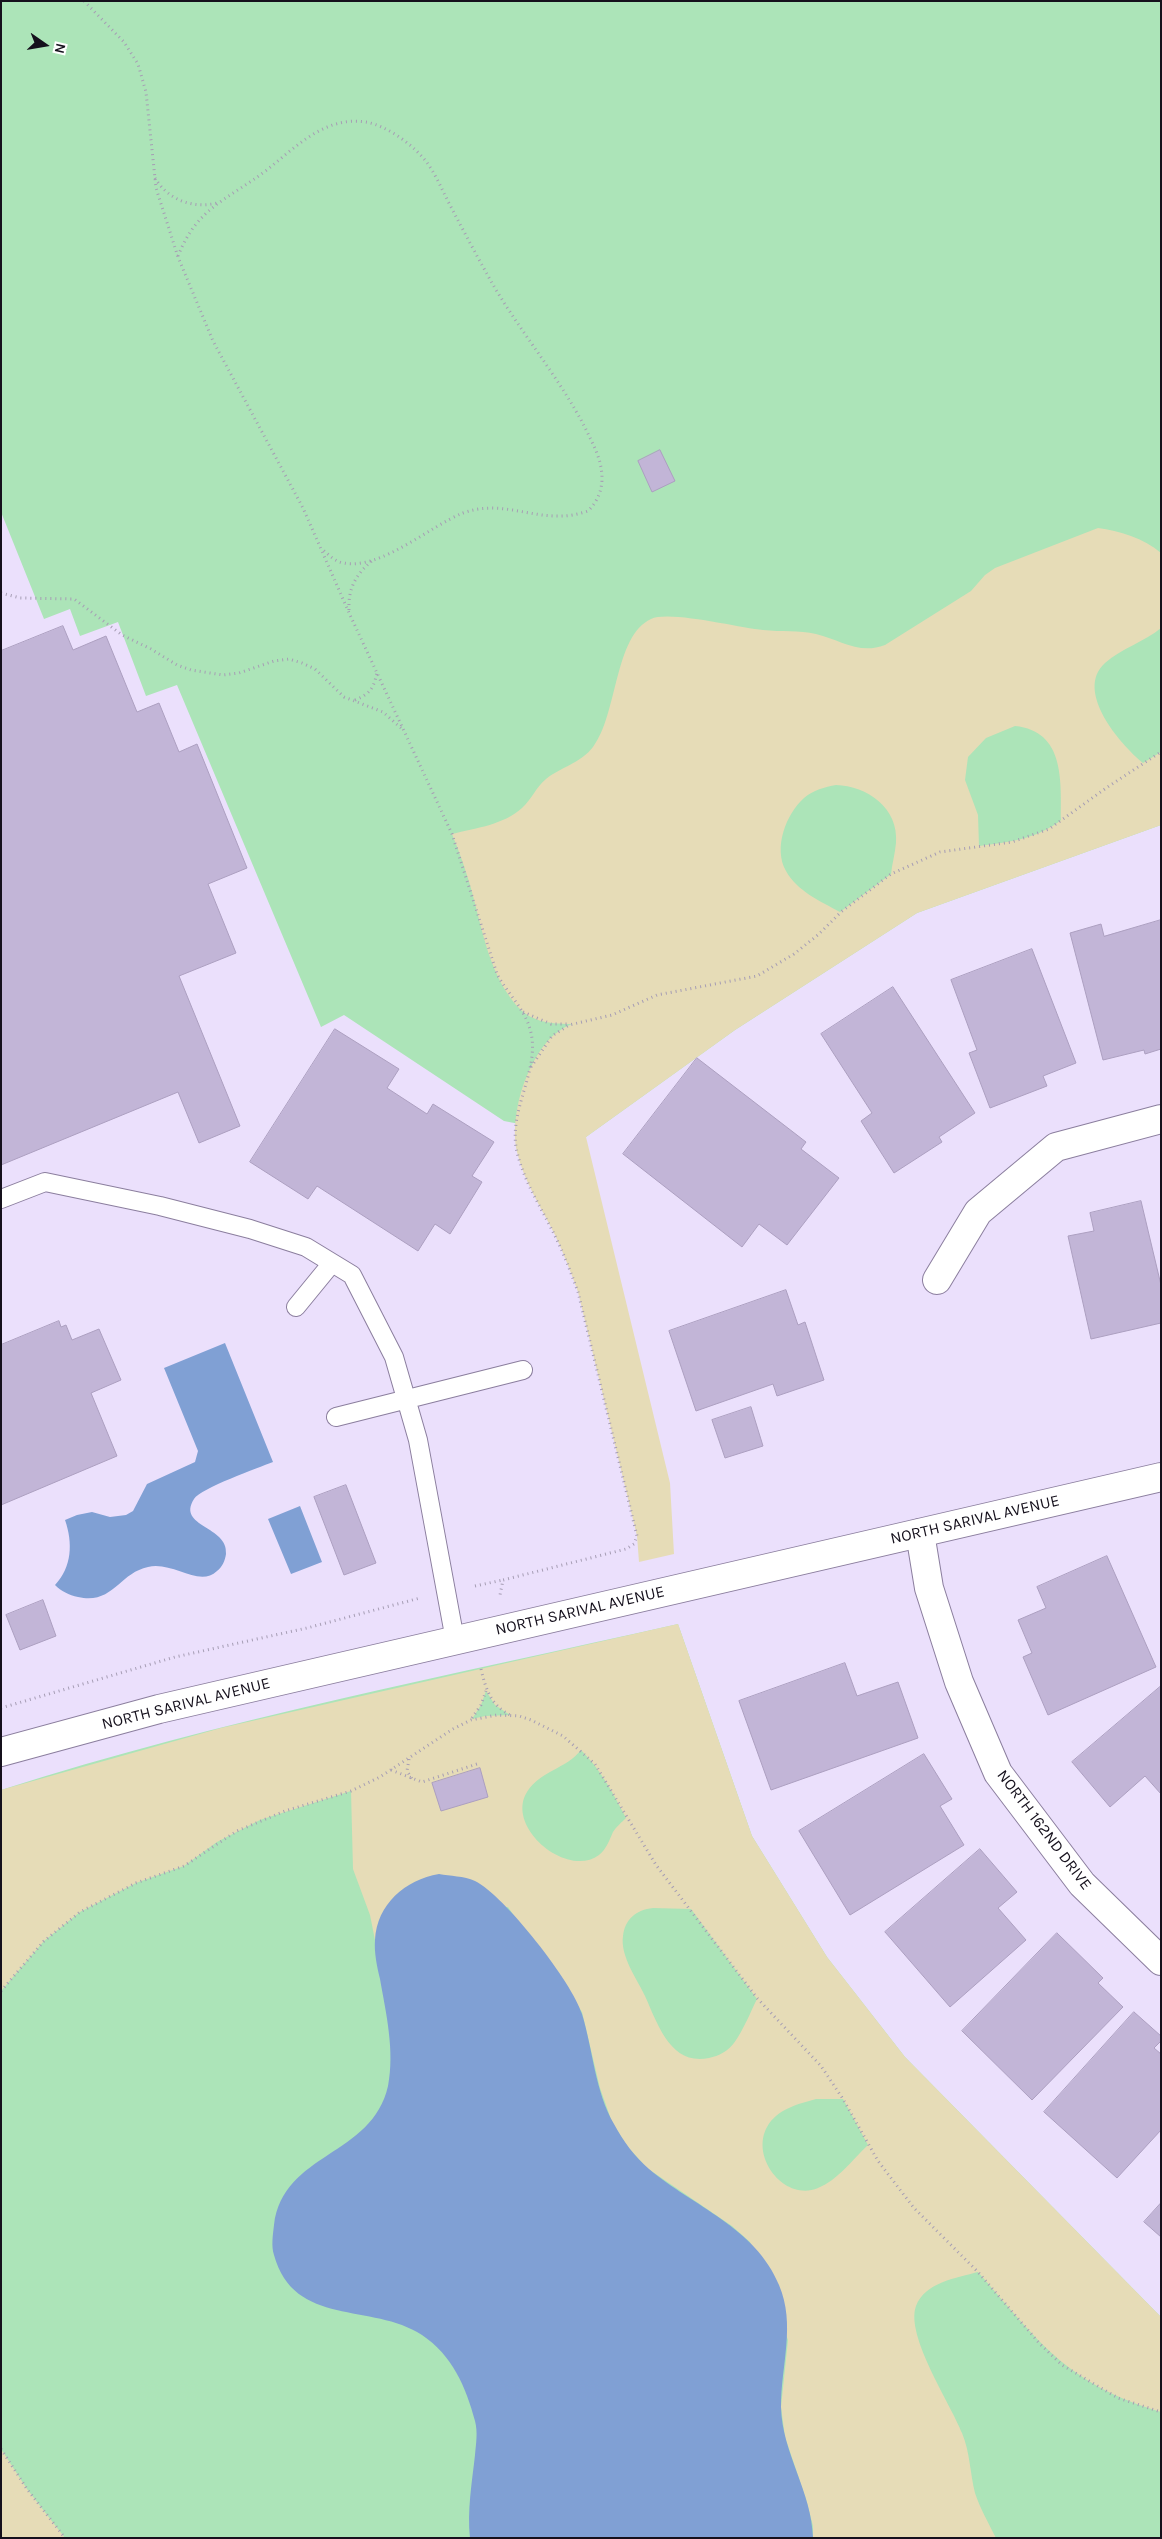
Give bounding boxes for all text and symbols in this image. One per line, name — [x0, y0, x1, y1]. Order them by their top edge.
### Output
north arrow — [20, 20, 70, 70]
text: N — [51, 42, 70, 55]
street label: NORTH SARIVAL AVENUE — [889, 1491, 1061, 1549]
street label: NORTH SARIVAL AVENUE — [494, 1582, 666, 1640]
street label: NORTH SARIVAL AVENUE — [100, 1674, 272, 1734]
street label: NORTH 162ND DRIVE — [993, 1766, 1095, 1894]

